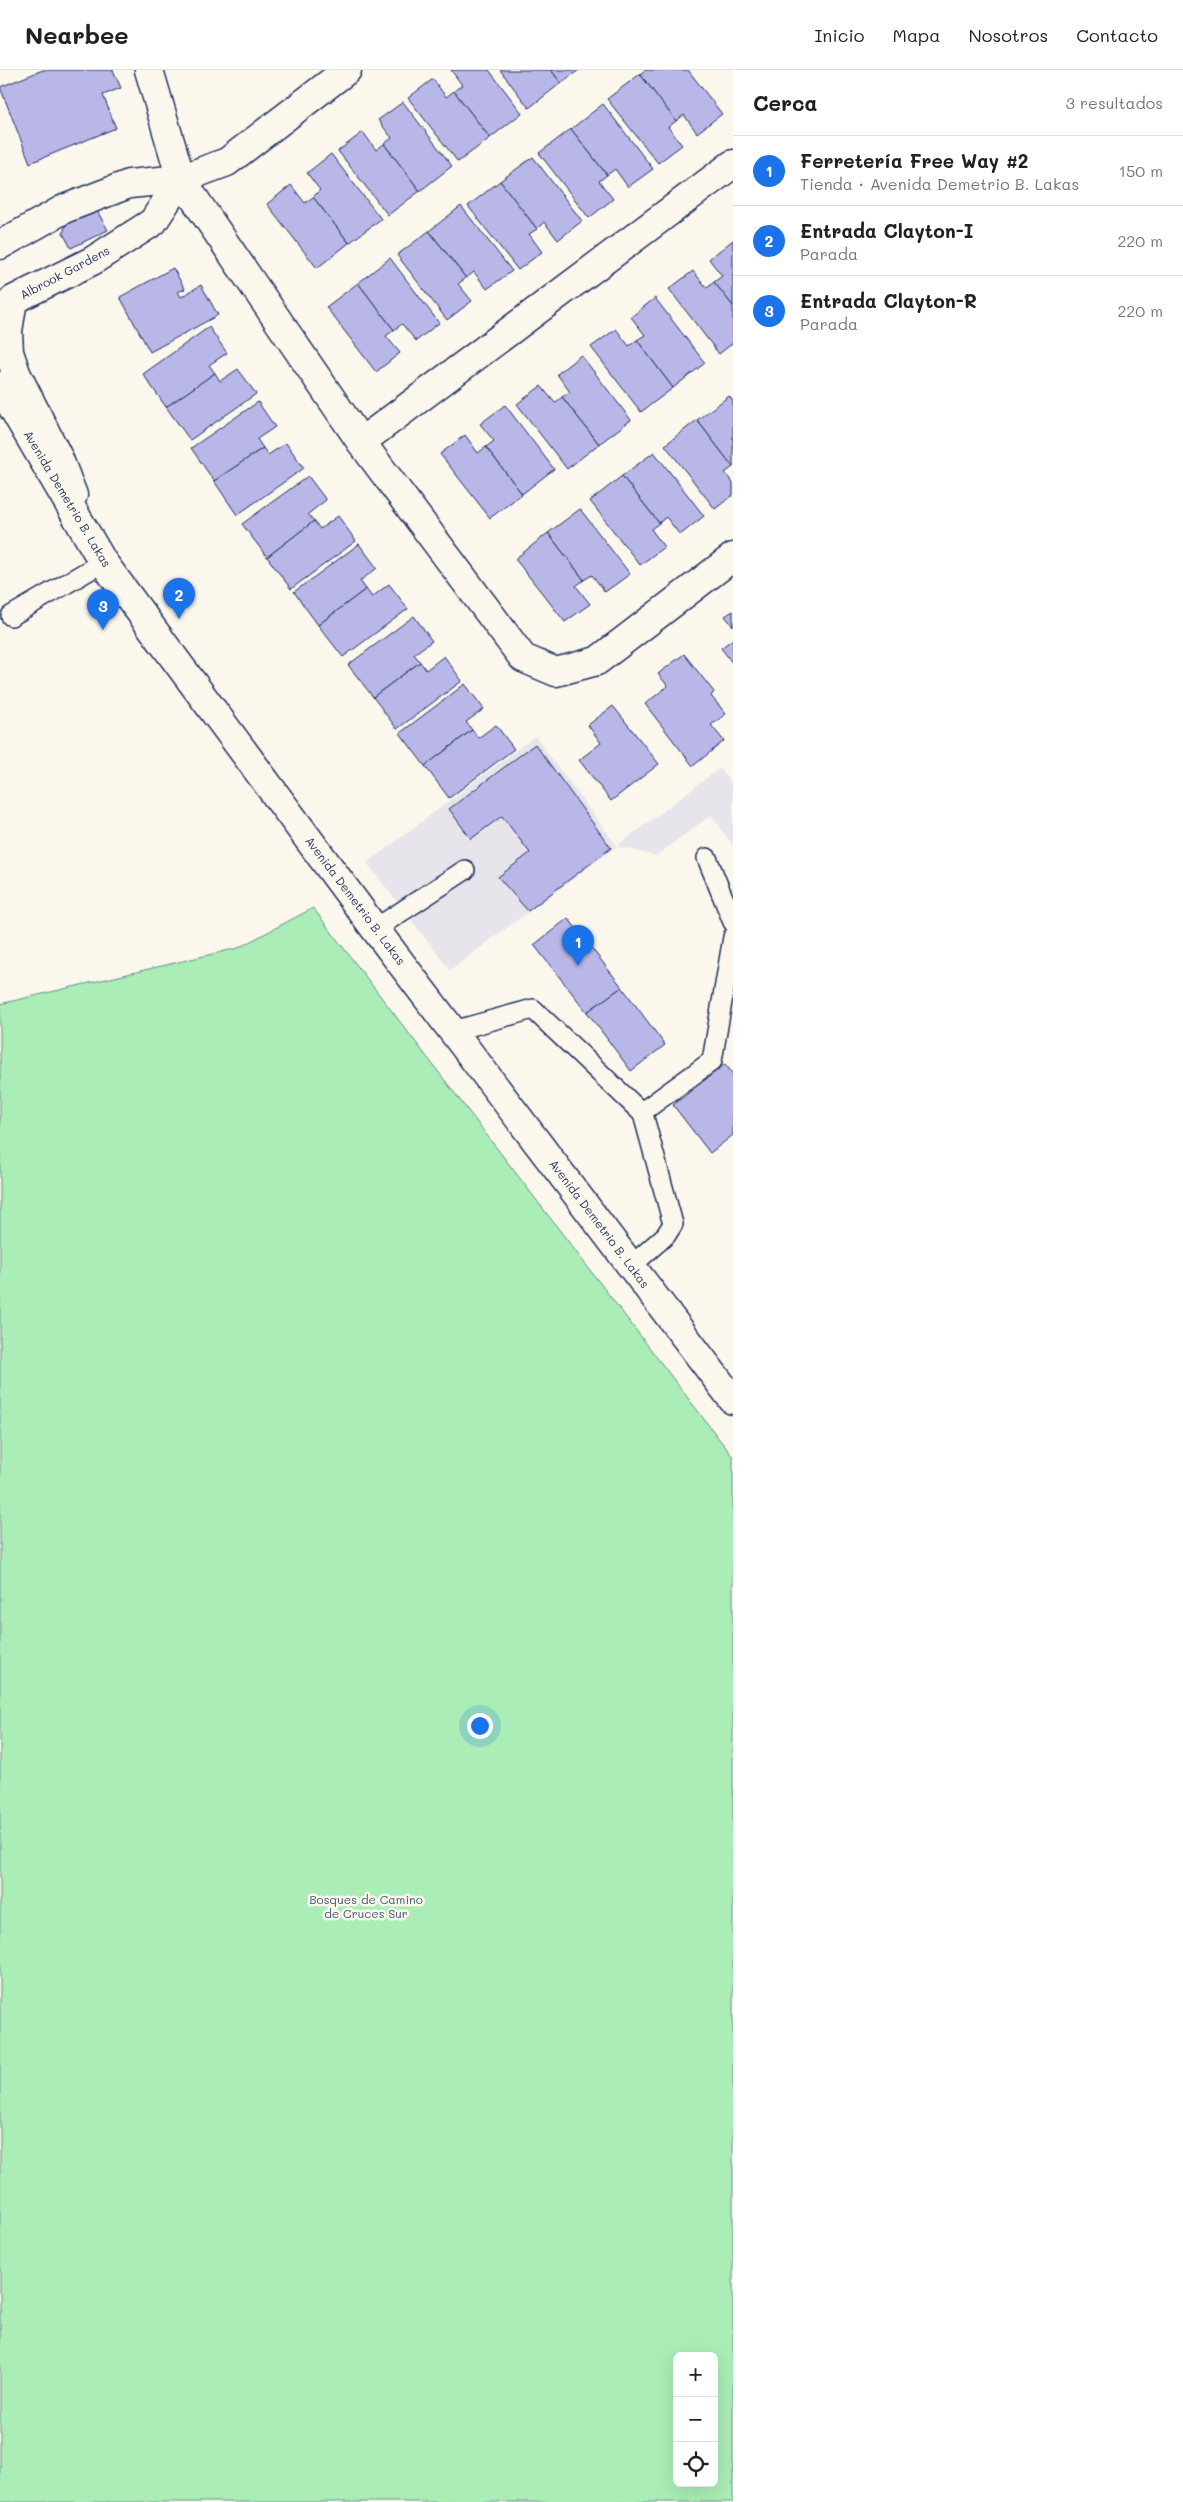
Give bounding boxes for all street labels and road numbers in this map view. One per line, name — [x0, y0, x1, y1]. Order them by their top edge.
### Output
street label: Albrook Gardens — [17, 242, 112, 303]
street label: Avenida Demetrio B. Lakas — [21, 427, 115, 570]
street label: Avenida Demetrio B. Lakas — [302, 833, 410, 968]
street label: Avenida Demetrio B. Lakas — [546, 1156, 654, 1291]

